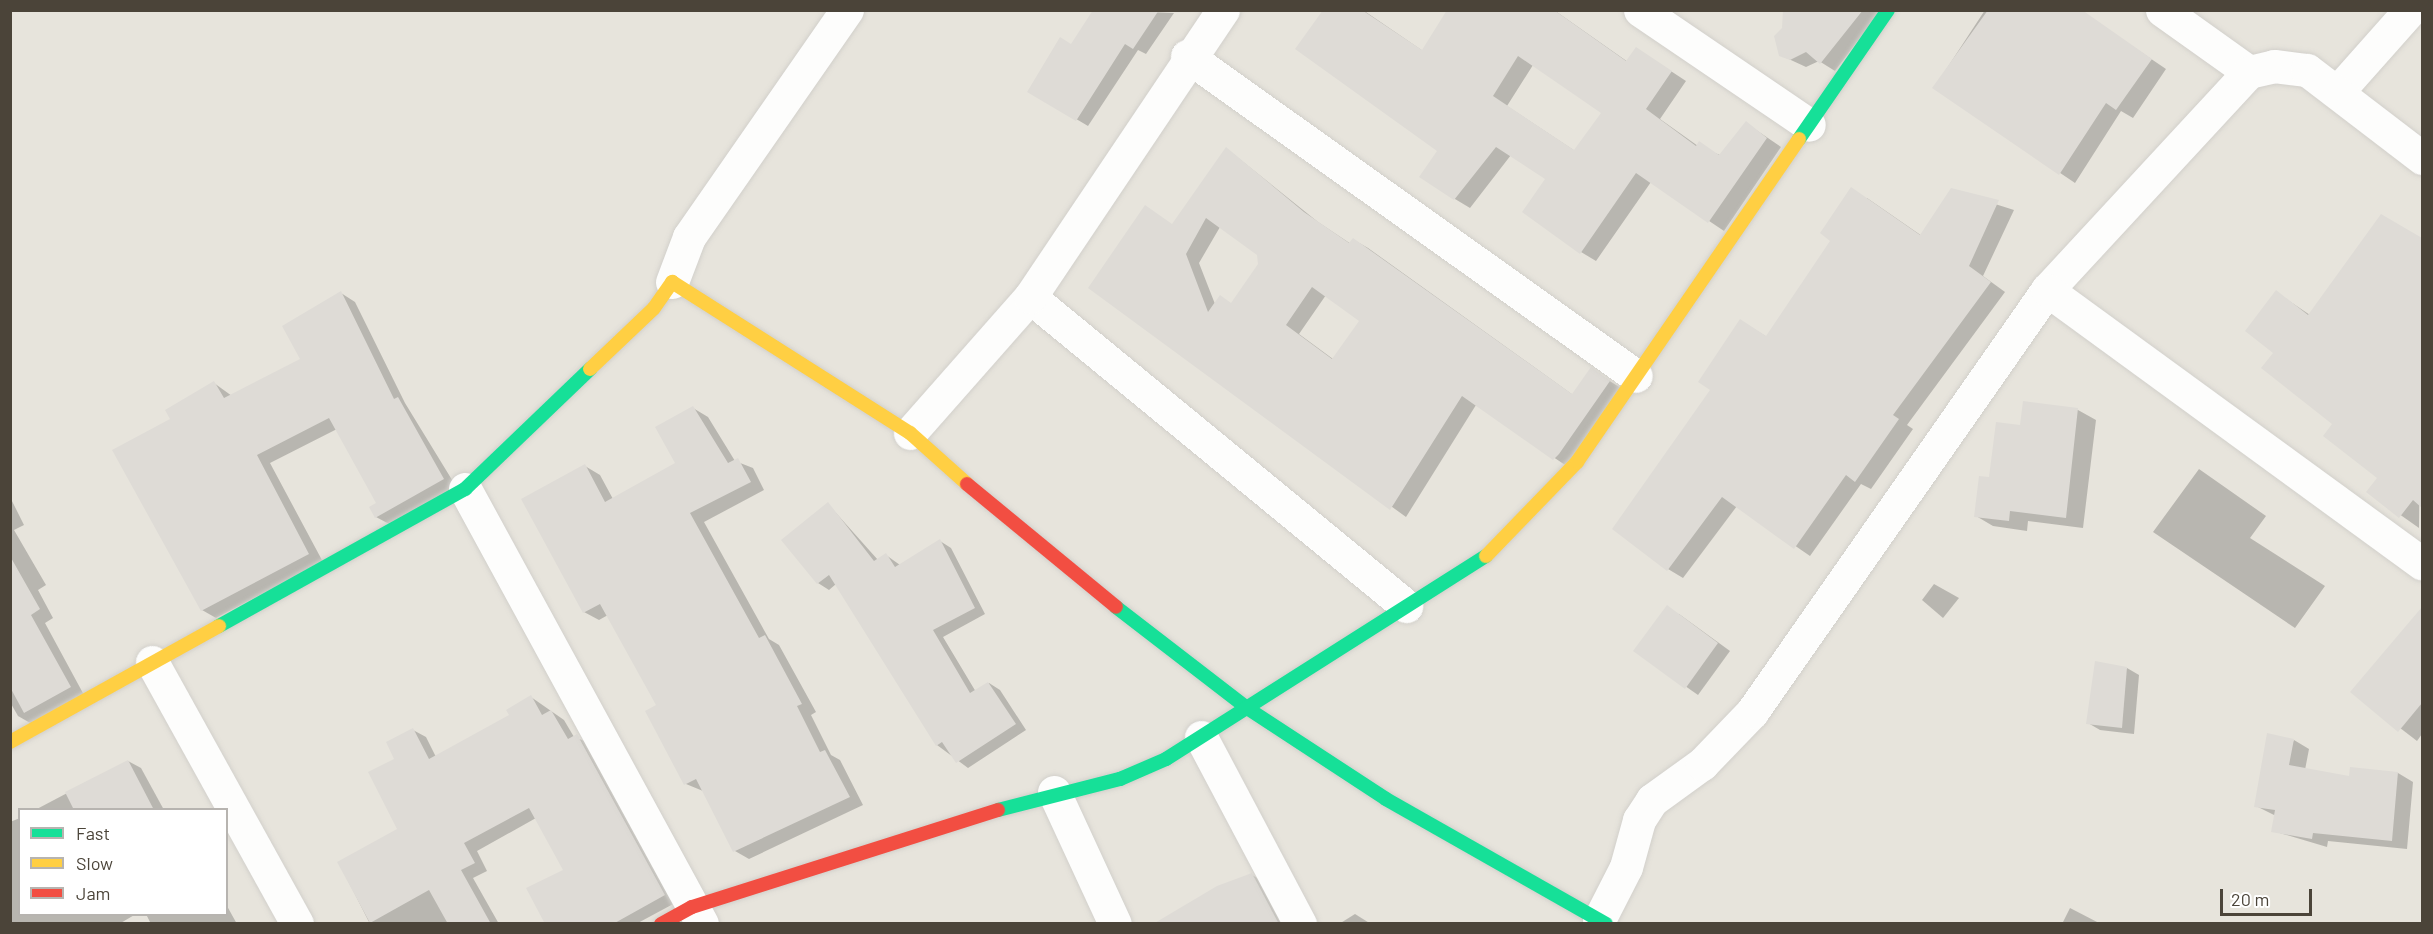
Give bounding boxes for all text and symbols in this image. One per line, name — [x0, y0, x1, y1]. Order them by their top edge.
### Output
legend — [18, 808, 228, 916]
text: Fast — [76, 822, 110, 844]
text: Slow — [76, 852, 113, 874]
scale bar — [2223, 877, 2314, 915]
text: Jam — [76, 882, 110, 904]
text: 20 m — [2231, 888, 2269, 910]

